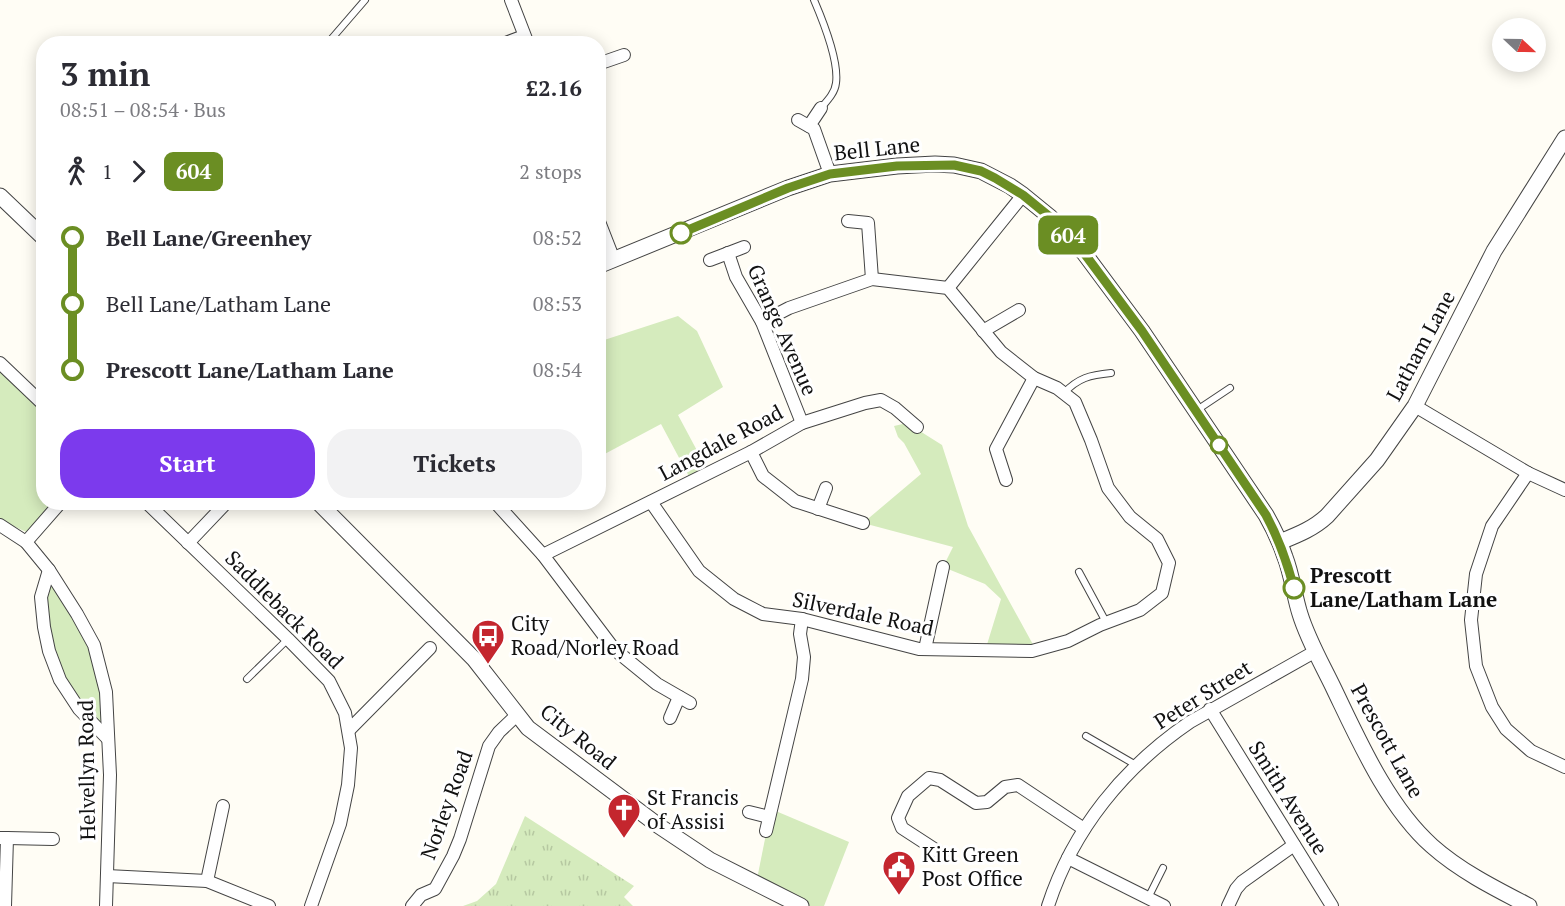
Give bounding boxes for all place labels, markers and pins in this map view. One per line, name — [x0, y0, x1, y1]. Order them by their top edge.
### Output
unlabelled marker — [670, 222, 692, 244]
unlabelled marker — [1210, 436, 1228, 454]
place label: Prescott Lane/Latham Lane — [1310, 561, 1497, 613]
marker: Prescott Lane/Latham Lane — [1283, 577, 1305, 599]
place label: City Road/Norley Road — [511, 609, 680, 661]
bus stop icon: City Road/Norley Road — [470, 618, 506, 665]
place label: St Francis of Assisi — [647, 783, 739, 835]
church icon: St Francis of Assisi — [606, 792, 642, 839]
place label: Kitt Green Post Office — [922, 840, 1023, 892]
public building icon: Kitt Green Post Office — [881, 849, 917, 896]

